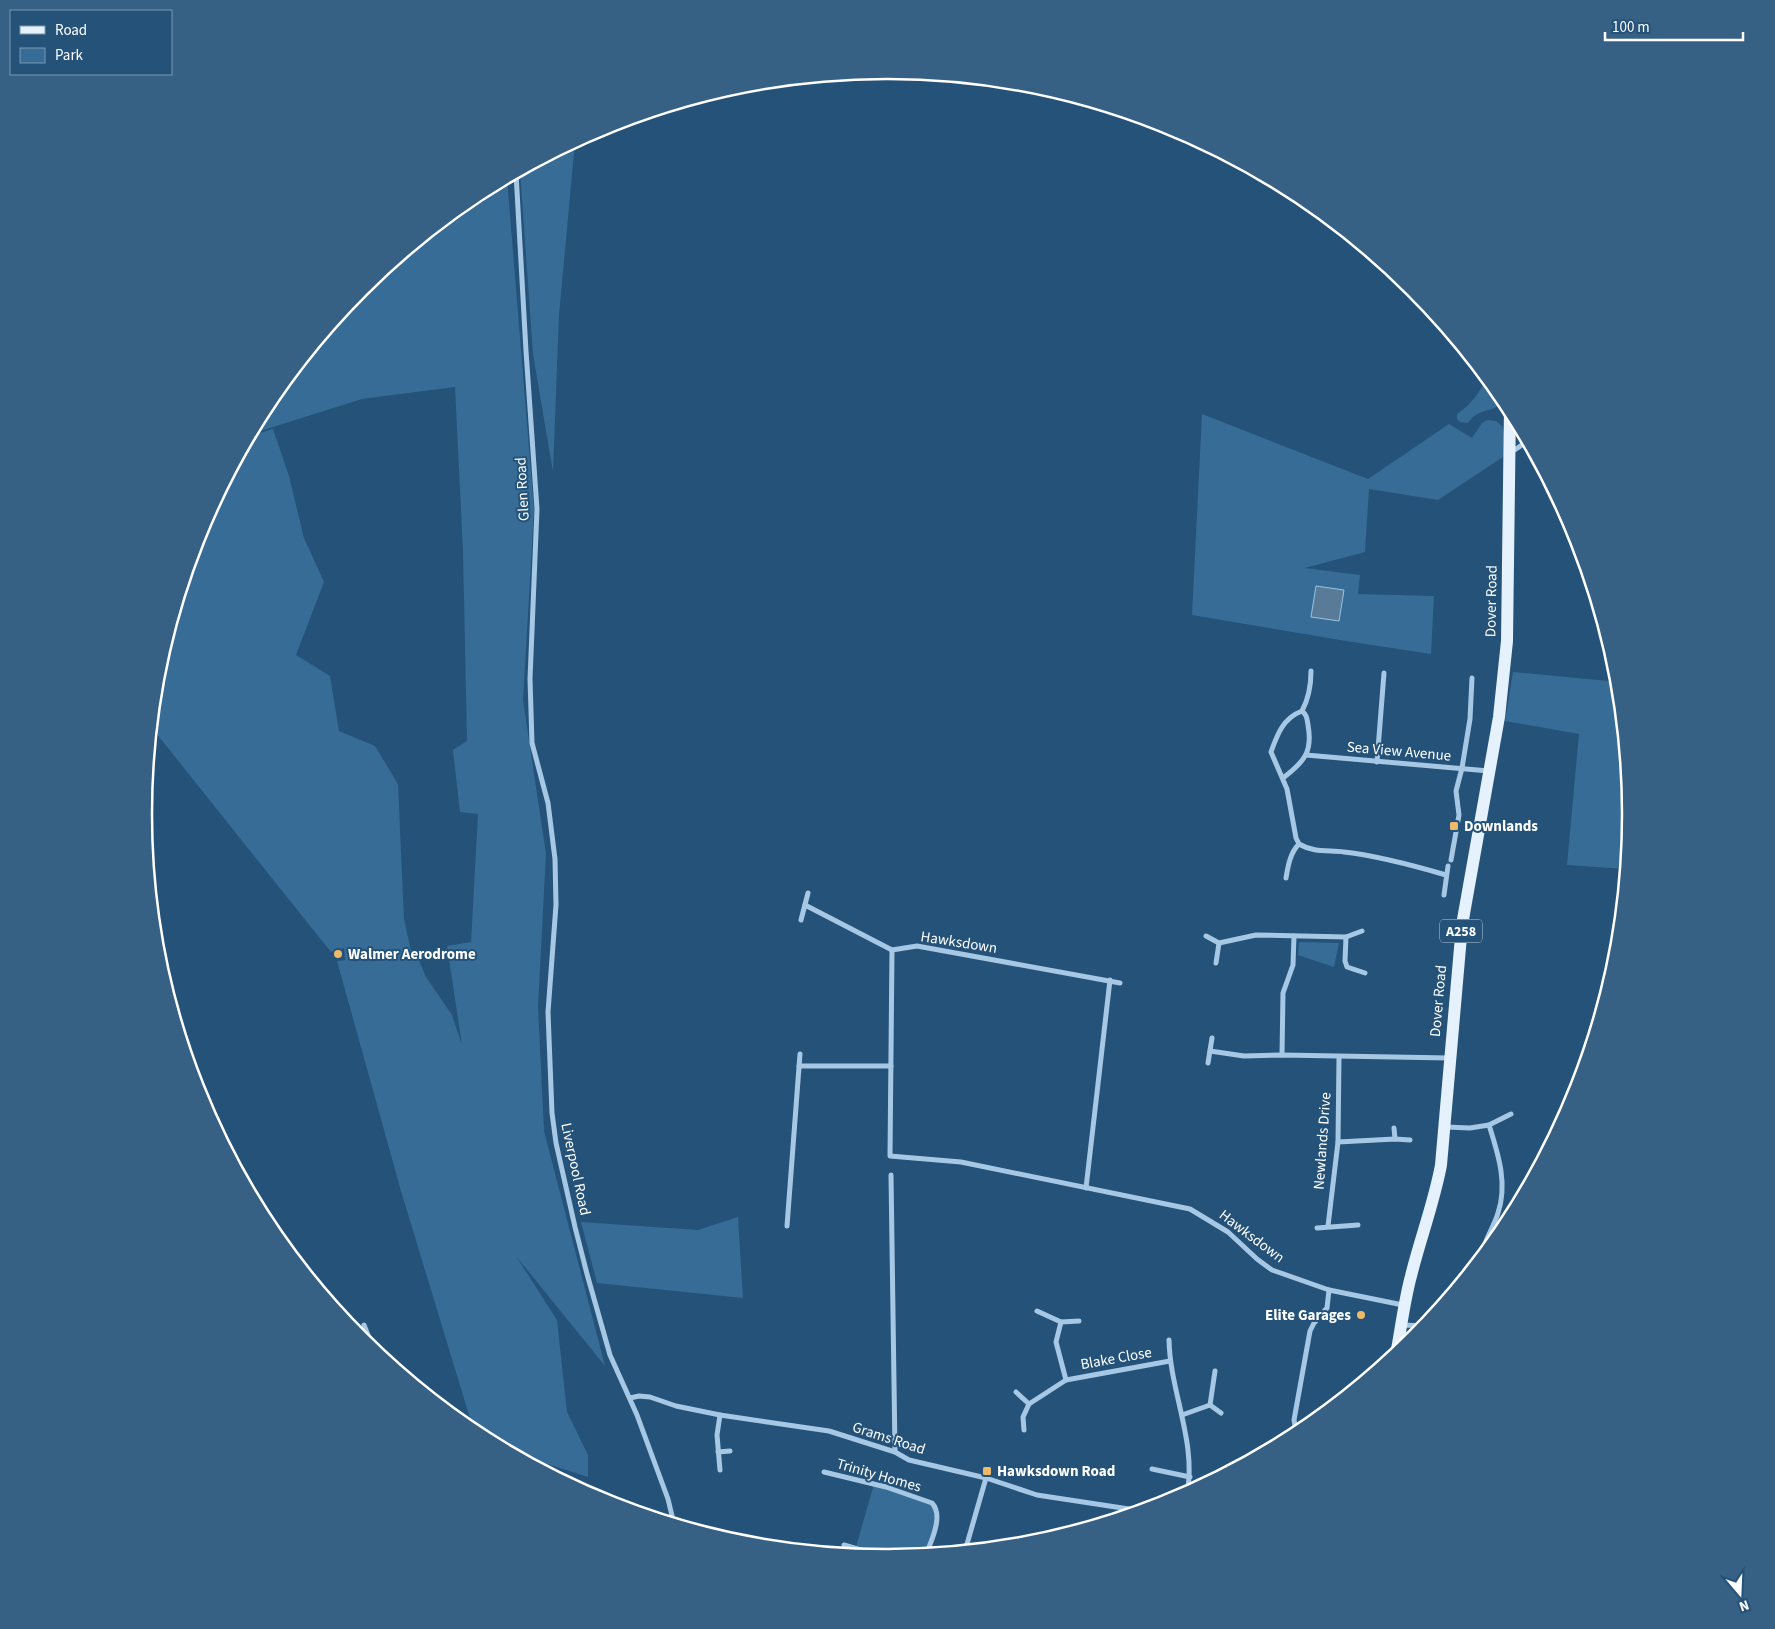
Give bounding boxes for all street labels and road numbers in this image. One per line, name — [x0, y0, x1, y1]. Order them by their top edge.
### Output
street label: Glen Road — [510, 457, 535, 521]
street label: Dover Road — [1480, 565, 1503, 637]
street label: Sea View Avenue — [1346, 736, 1452, 767]
road number: A258 — [1440, 919, 1482, 942]
street label: Hawksdown — [919, 926, 999, 959]
street label: Dover Road — [1425, 964, 1452, 1038]
street label: Newlands Drive — [1309, 1092, 1336, 1191]
street label: Liverpool Road — [555, 1121, 596, 1217]
street label: Hawksdown — [1215, 1205, 1289, 1268]
street label: Blake Close — [1079, 1342, 1153, 1375]
street label: Grams Road — [850, 1417, 928, 1460]
street label: Trinity Homes — [834, 1453, 924, 1498]

